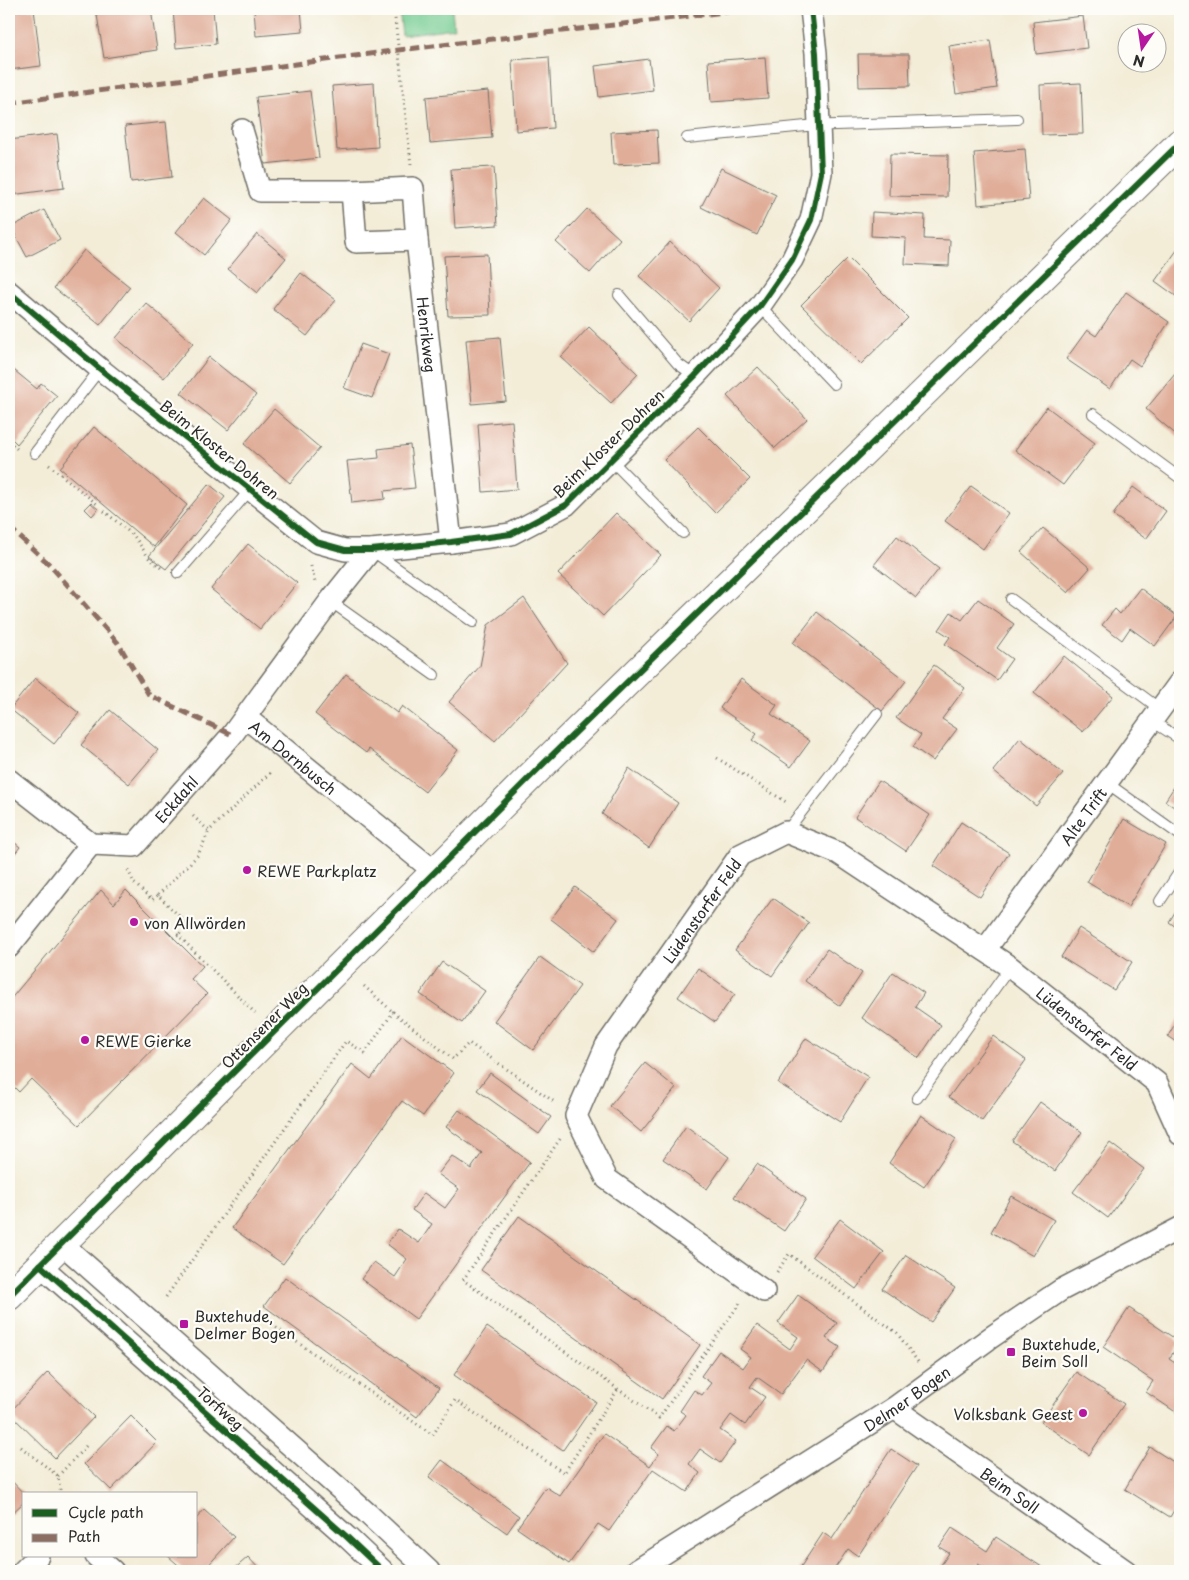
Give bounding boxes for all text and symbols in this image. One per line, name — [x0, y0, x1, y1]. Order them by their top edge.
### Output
north arrow — [1116, 22, 1166, 72]
text: N — [1131, 50, 1147, 73]
street label: Henrikweg — [412, 295, 443, 374]
street label: Beim Kloster Dohren — [547, 383, 669, 503]
street label: Beim Kloster Dohren — [155, 394, 285, 504]
street label: Am Dornbusch — [245, 714, 342, 799]
street label: Eckdahl — [149, 770, 203, 827]
street label: Alte Trift — [1054, 782, 1112, 849]
street label: Lüdenstorfer Feld — [656, 853, 746, 967]
place label: REWE Parkplatz — [257, 859, 376, 882]
marker: REWE Parkplatz — [241, 864, 253, 876]
place label: von Allwörden — [144, 911, 246, 934]
marker: von Allwörden — [128, 916, 140, 928]
street label: Ottensener Weg — [216, 977, 312, 1073]
street label: Lüdenstorfer Feld — [1032, 981, 1143, 1075]
place label: REWE Gierke — [95, 1029, 192, 1052]
marker: REWE Gierke — [79, 1034, 91, 1046]
place label: Buxtehude, Delmer Bogen — [194, 1304, 295, 1344]
marker: Buxtehude, Delmer Bogen — [178, 1318, 190, 1330]
place label: Buxtehude, Beim Soll — [1021, 1332, 1100, 1372]
marker: Buxtehude, Beim Soll — [1005, 1346, 1017, 1358]
street label: Delmer Bogen — [858, 1360, 955, 1436]
street label: Torfweg — [192, 1381, 250, 1435]
place label: Volksbank Geest — [954, 1402, 1073, 1425]
marker: Volksbank Geest — [1077, 1407, 1089, 1419]
street label: Beim Soll — [976, 1461, 1044, 1518]
legend — [22, 1492, 198, 1558]
text: Cycle path — [68, 1500, 144, 1523]
text: Path — [68, 1524, 100, 1547]

